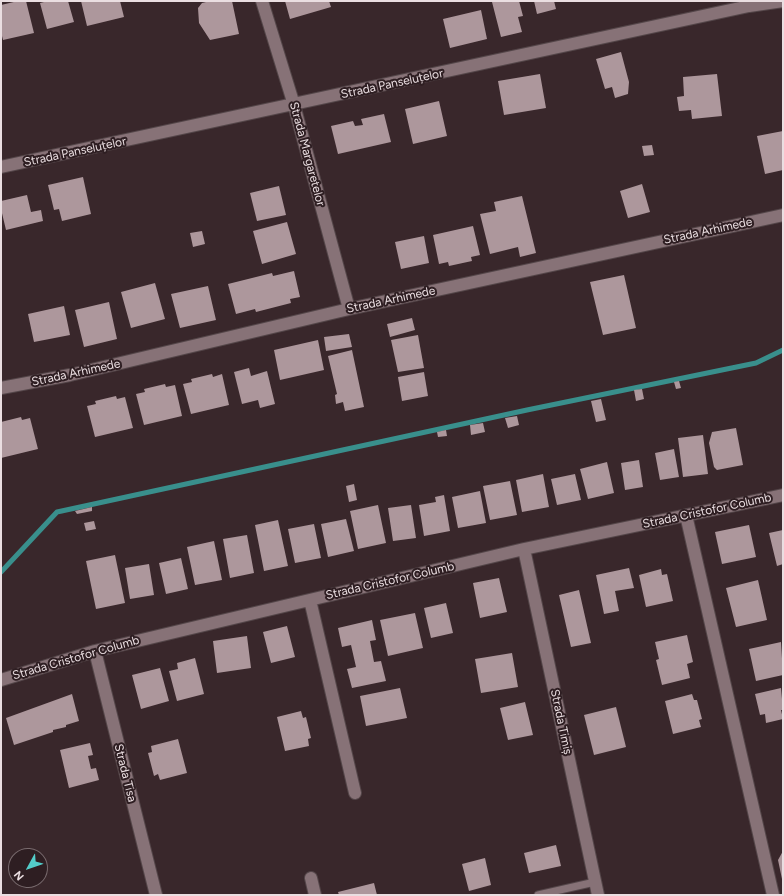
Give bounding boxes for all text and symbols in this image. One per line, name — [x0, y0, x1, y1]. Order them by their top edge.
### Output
street label: Strada Panseluțelor — [340, 66, 444, 102]
street label: Strada Margaretelor — [286, 100, 328, 208]
street label: Strada Panseluțelor — [23, 134, 127, 170]
street label: Strada Arhimede — [662, 215, 754, 247]
street label: Strada Arhimede — [345, 284, 437, 316]
street label: Strada Arhimede — [30, 357, 122, 389]
street label: Strada Cristofor Columb — [641, 490, 773, 532]
street label: Strada Cristofor Columb — [324, 559, 456, 603]
street label: Strada Cristofor Columb — [11, 633, 141, 683]
street label: Strada Timiș — [547, 688, 575, 756]
street label: Strada Tisa — [111, 742, 139, 804]
north arrow — [8, 848, 48, 888]
text: N — [11, 868, 27, 883]

